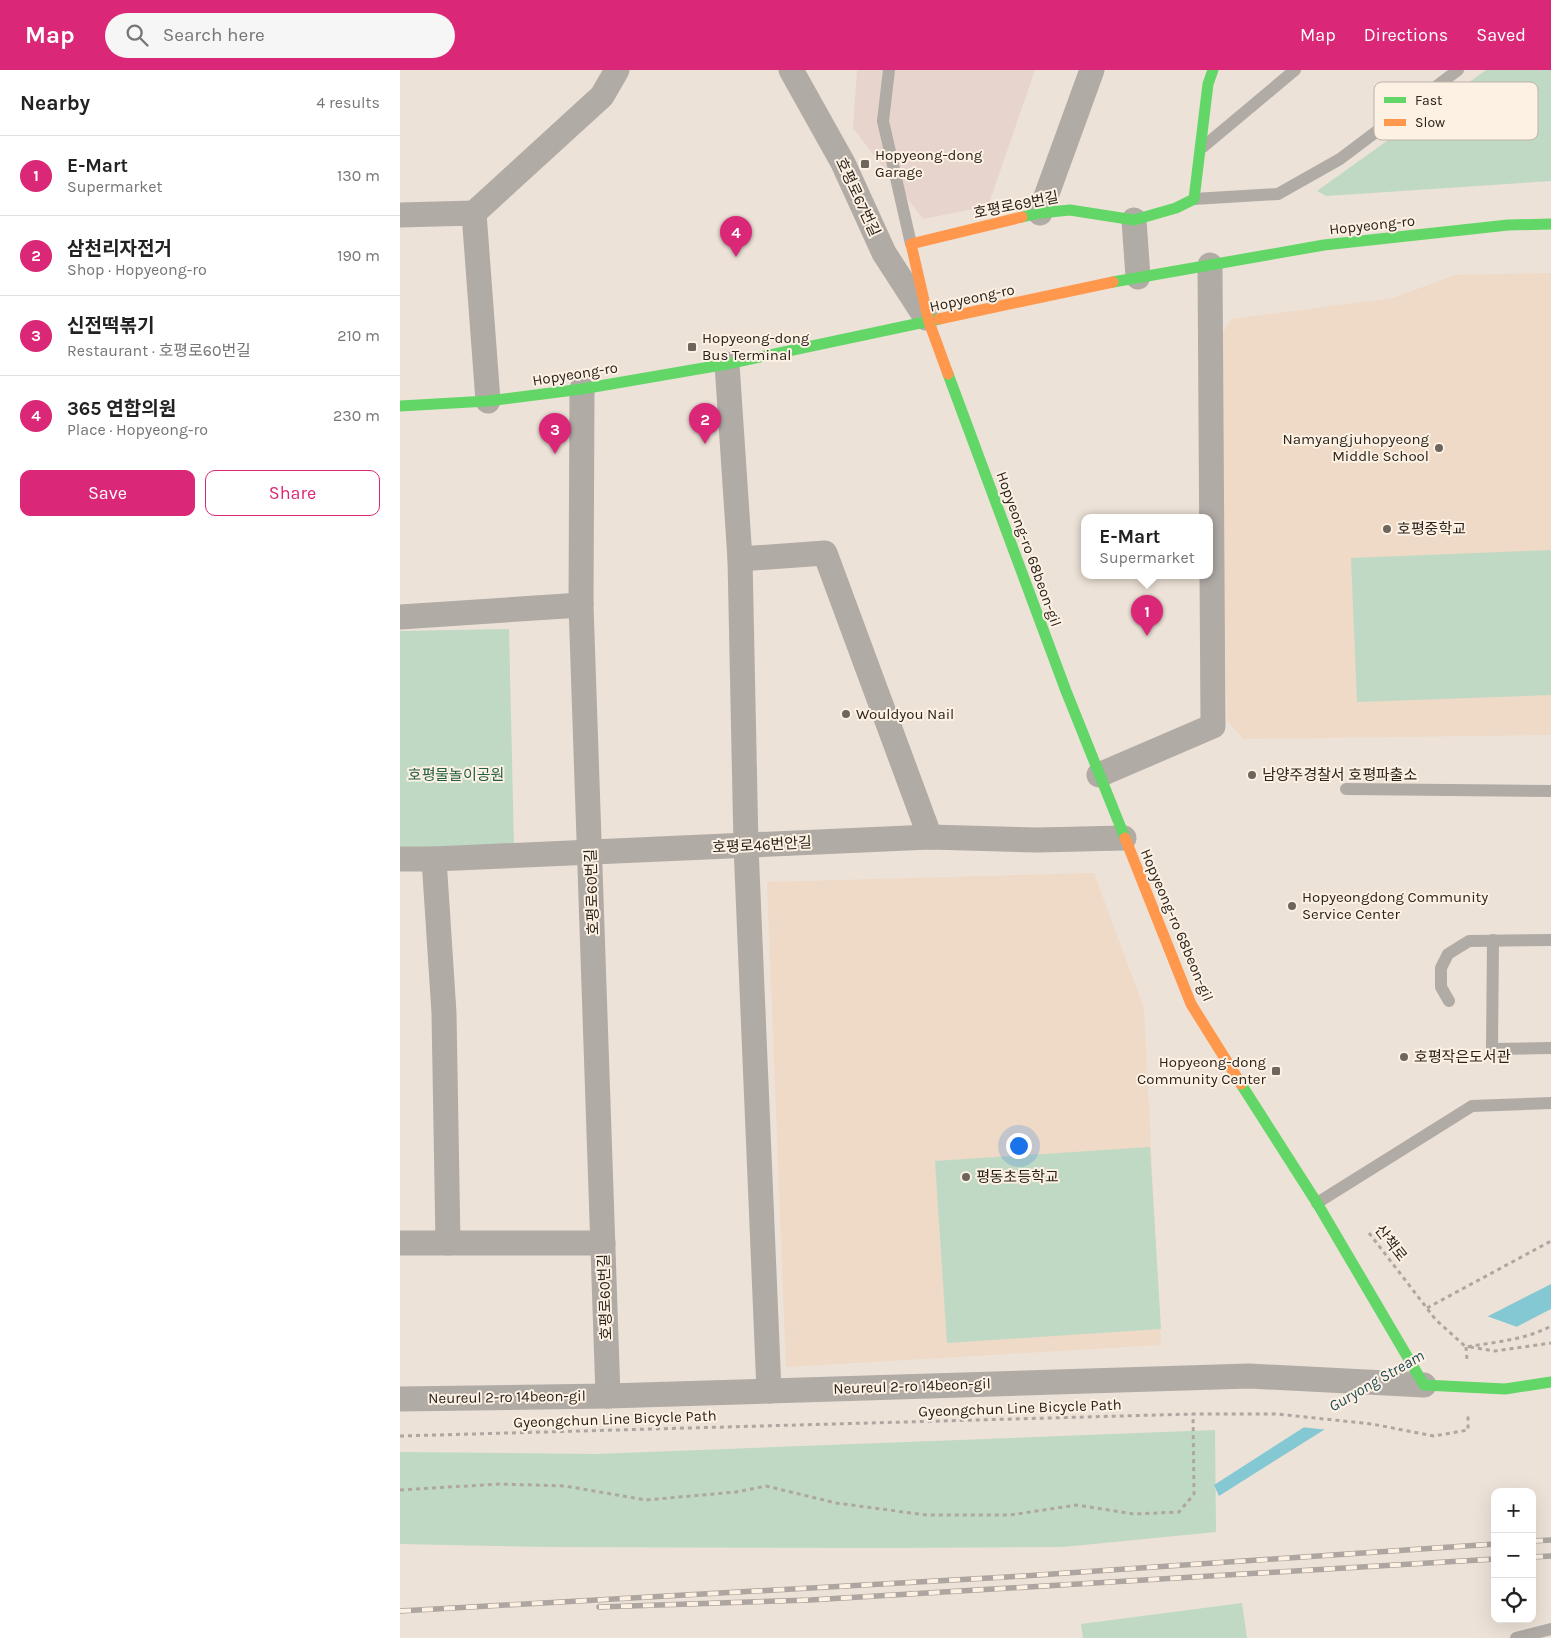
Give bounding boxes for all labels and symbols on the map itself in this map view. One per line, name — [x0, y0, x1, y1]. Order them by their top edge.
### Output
legend — [1374, 82, 1538, 140]
text: Fast — [1415, 92, 1442, 109]
text: Slow — [1415, 114, 1445, 131]
place label: Hopyeong-dong Garage — [875, 146, 983, 181]
street label: 호평로67번길 — [832, 155, 884, 239]
marker: Hopyeong-dong Garage — [859, 158, 871, 170]
street label: 호평로69번길 — [972, 188, 1060, 222]
street label: Hopyeong-ro — [1328, 212, 1416, 238]
pin: 4 — [720, 216, 752, 257]
street label: Hopyeong-ro — [928, 280, 1016, 316]
place label: Hopyeong-dong Bus Terminal — [702, 329, 810, 364]
marker: Hopyeong-dong Bus Terminal — [686, 341, 698, 353]
street label: Hopyeong-ro — [531, 358, 619, 390]
pin: 2 — [689, 403, 721, 444]
pin: 3 — [539, 413, 571, 454]
place label: Namyangjuhopyeong Middle School — [1282, 430, 1430, 465]
marker: Namyangjuhopyeong Middle School — [1433, 442, 1445, 454]
street label: Hopyeong-ro 68beon-gil — [993, 469, 1065, 629]
place label: 호평중학교 — [1397, 520, 1466, 538]
marker: 호평중학교 — [1381, 523, 1393, 535]
pin: 1 — [1131, 595, 1163, 636]
place label: Wouldyou Nail — [856, 705, 954, 723]
marker: Wouldyou Nail — [840, 708, 852, 720]
park label: 호평물놀이공원 — [408, 766, 504, 784]
place label: 남양주경찰서 호평파출소 — [1262, 766, 1418, 784]
marker: 남양주경찰서 호평파출소 — [1246, 769, 1258, 781]
street label: 호평로46번안길 — [712, 833, 812, 857]
street label: Hopyeong-ro 68beon-gil — [1137, 846, 1217, 1004]
street label: 호평로60번길 — [581, 848, 603, 936]
place label: Hopyeongdong Community Service Center — [1302, 888, 1488, 923]
marker: Hopyeongdong Community Service Center — [1286, 900, 1298, 912]
place label: 호평작은도서관 — [1414, 1048, 1511, 1066]
marker: 호평작은도서관 — [1398, 1051, 1410, 1063]
place label: Hopyeong-dong Community Center — [1137, 1053, 1267, 1088]
marker: Hopyeong-dong Community Center — [1270, 1065, 1282, 1077]
your location — [1006, 1133, 1032, 1159]
place label: 평동초등학교 — [976, 1168, 1059, 1186]
marker: 평동초등학교 — [960, 1171, 972, 1183]
street label: 산책로 — [1371, 1221, 1411, 1265]
street label: 호평로60번길 — [594, 1253, 616, 1341]
water label: Guryong Stream — [1325, 1345, 1427, 1415]
street label: Neureul 2-ro 14beon-gil — [833, 1374, 991, 1398]
street label: Neureul 2-ro 14beon-gil — [428, 1387, 586, 1407]
street label: Gyeongchun Line Bicycle Path — [918, 1395, 1122, 1421]
street label: Gyeongchun Line Bicycle Path — [513, 1406, 717, 1432]

